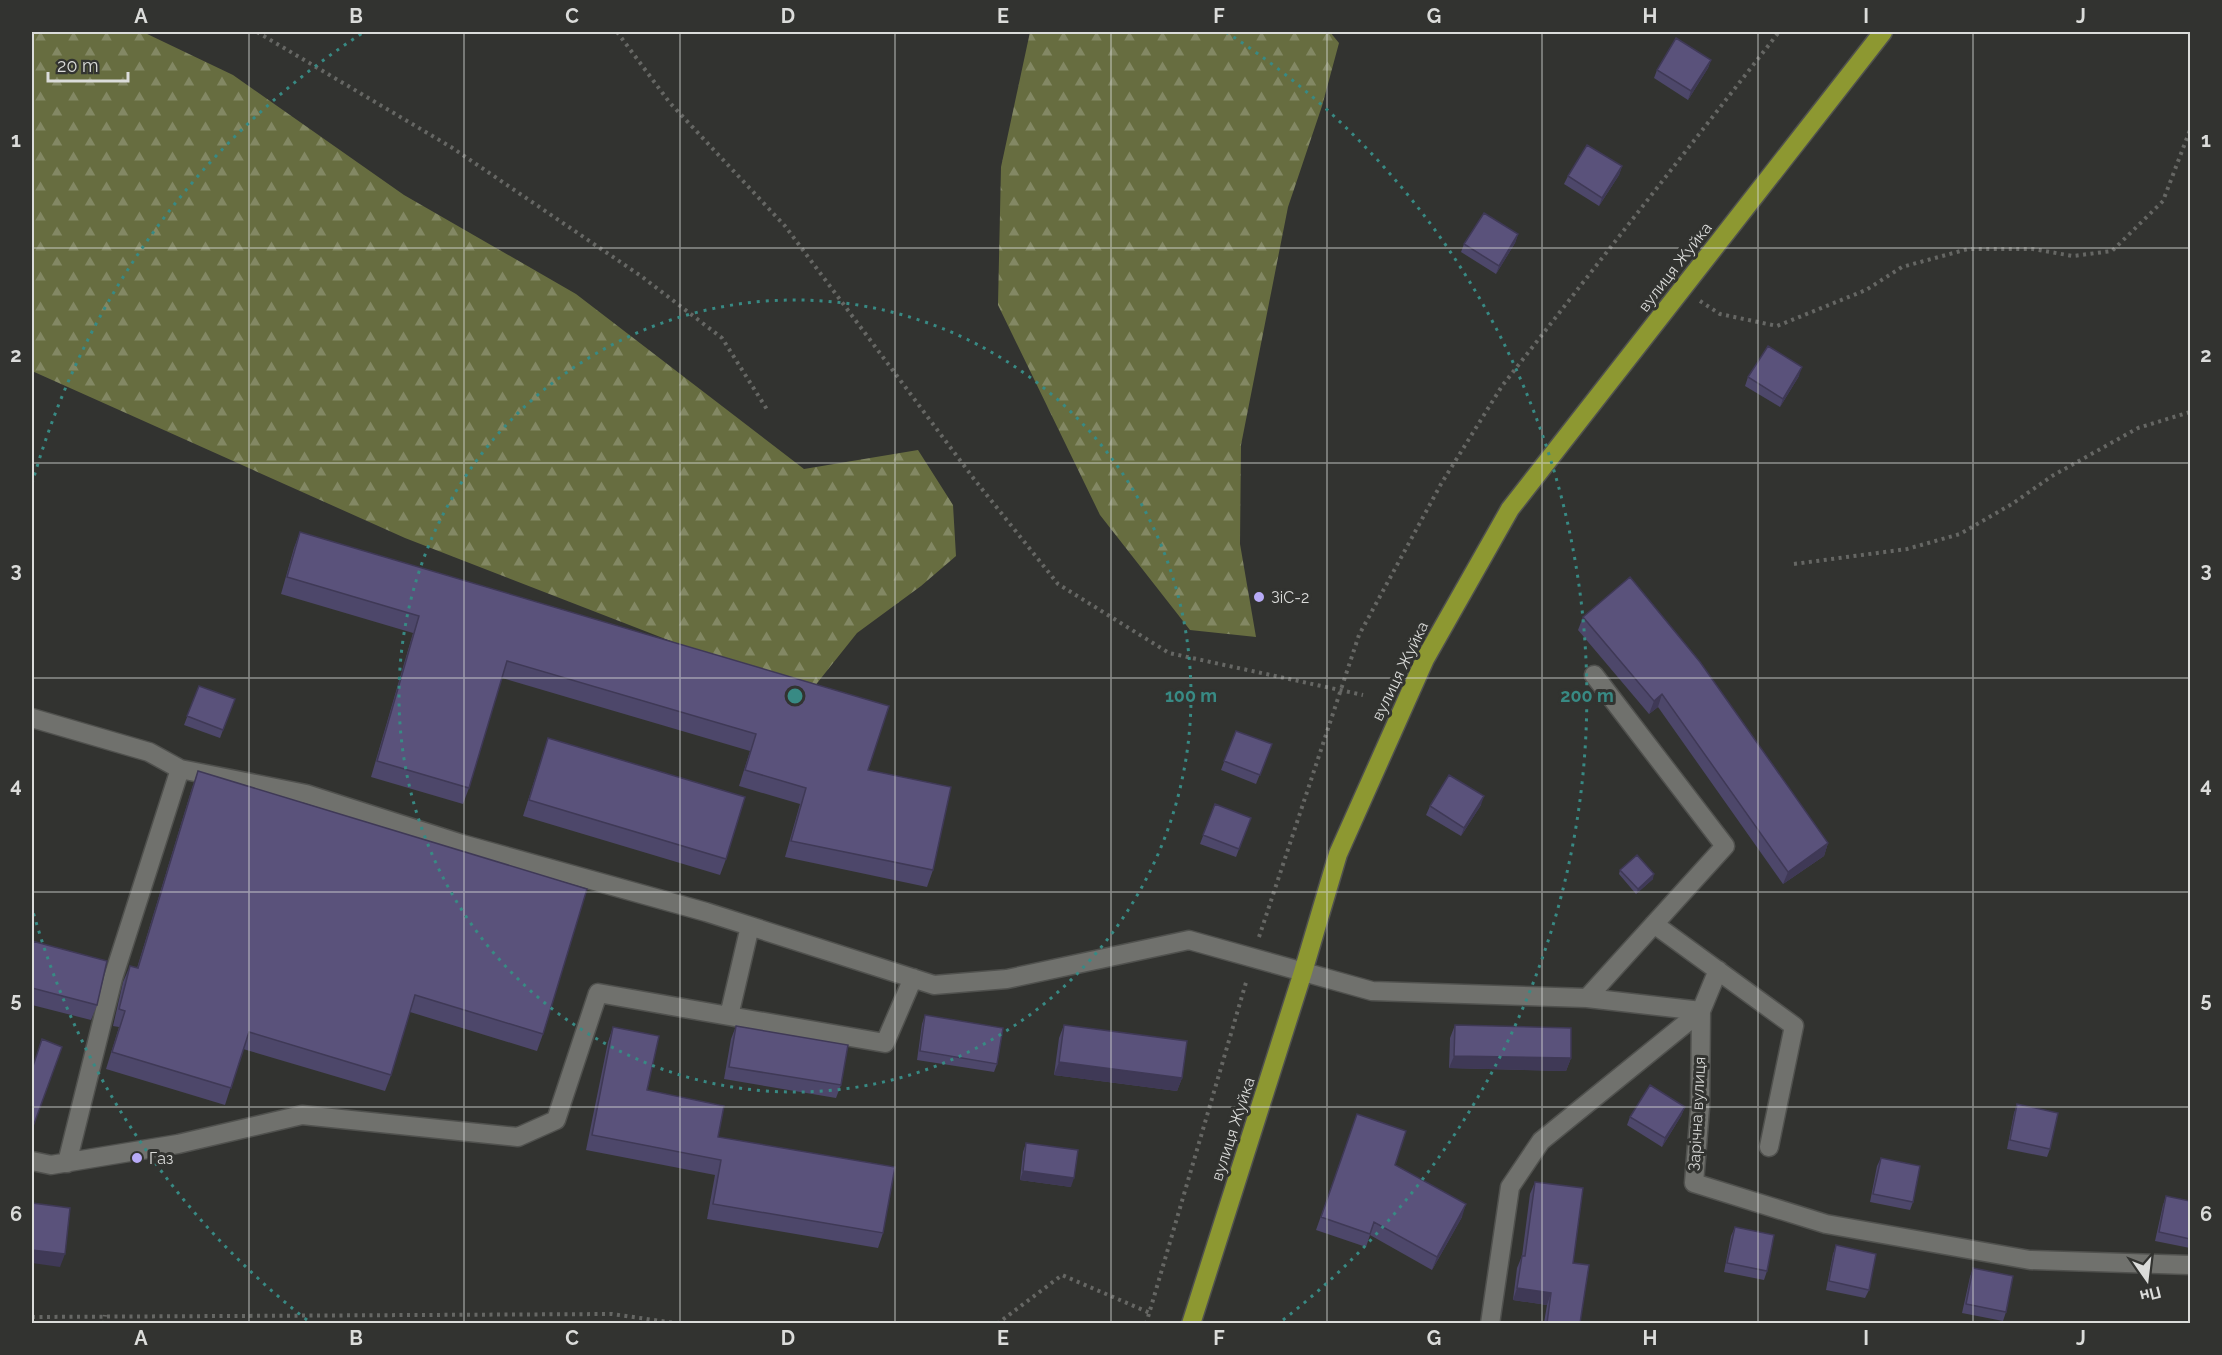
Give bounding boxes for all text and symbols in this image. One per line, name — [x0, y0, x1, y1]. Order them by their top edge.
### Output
text: A — [134, 4, 148, 28]
text: B — [349, 4, 363, 28]
text: C — [565, 4, 579, 28]
text: D — [781, 4, 795, 28]
text: E — [997, 4, 1009, 28]
text: F — [1213, 4, 1225, 28]
text: G — [1427, 4, 1441, 28]
text: H — [1643, 4, 1657, 28]
text: I — [1863, 4, 1869, 28]
text: J — [2076, 4, 2086, 28]
scale bar — [48, 45, 128, 83]
text: 20 m — [57, 55, 99, 76]
text: 1 — [11, 128, 21, 152]
text: 1 — [2201, 128, 2211, 152]
street label: вулиця Жуйка — [1634, 219, 1716, 315]
text: 2 — [10, 343, 22, 367]
text: 2 — [2200, 343, 2212, 367]
text: 3 — [10, 558, 22, 582]
text: 3 — [2200, 558, 2212, 582]
place label: ЗіС-2 — [1271, 588, 1309, 607]
marker: ЗіС-2 — [1252, 590, 1266, 604]
street label: вулиця Жуйка — [1368, 618, 1432, 724]
text: 100 m — [1165, 685, 1217, 706]
text: 200 m — [1560, 685, 1614, 706]
centre of rings — [785, 686, 805, 706]
text: 4 — [10, 773, 22, 797]
text: 4 — [2200, 773, 2212, 797]
text: 5 — [10, 988, 22, 1012]
text: 5 — [2200, 988, 2212, 1012]
street label: Зарічна вулиця — [1685, 1056, 1709, 1172]
street label: вулиця Жуйка — [1207, 1075, 1259, 1183]
place label: Газ — [149, 1149, 173, 1168]
marker: Газ — [130, 1151, 144, 1165]
text: 6 — [10, 1202, 22, 1226]
text: 6 — [2200, 1202, 2212, 1226]
north arrow — [2117, 1250, 2177, 1310]
text: Пн — [2138, 1282, 2163, 1306]
text: A — [134, 1326, 148, 1350]
text: B — [349, 1326, 363, 1350]
text: C — [565, 1326, 579, 1350]
text: D — [781, 1326, 795, 1350]
text: E — [997, 1326, 1009, 1350]
text: F — [1213, 1326, 1225, 1350]
text: G — [1427, 1326, 1441, 1350]
text: H — [1643, 1326, 1657, 1350]
text: I — [1863, 1326, 1869, 1350]
text: J — [2076, 1326, 2086, 1350]

